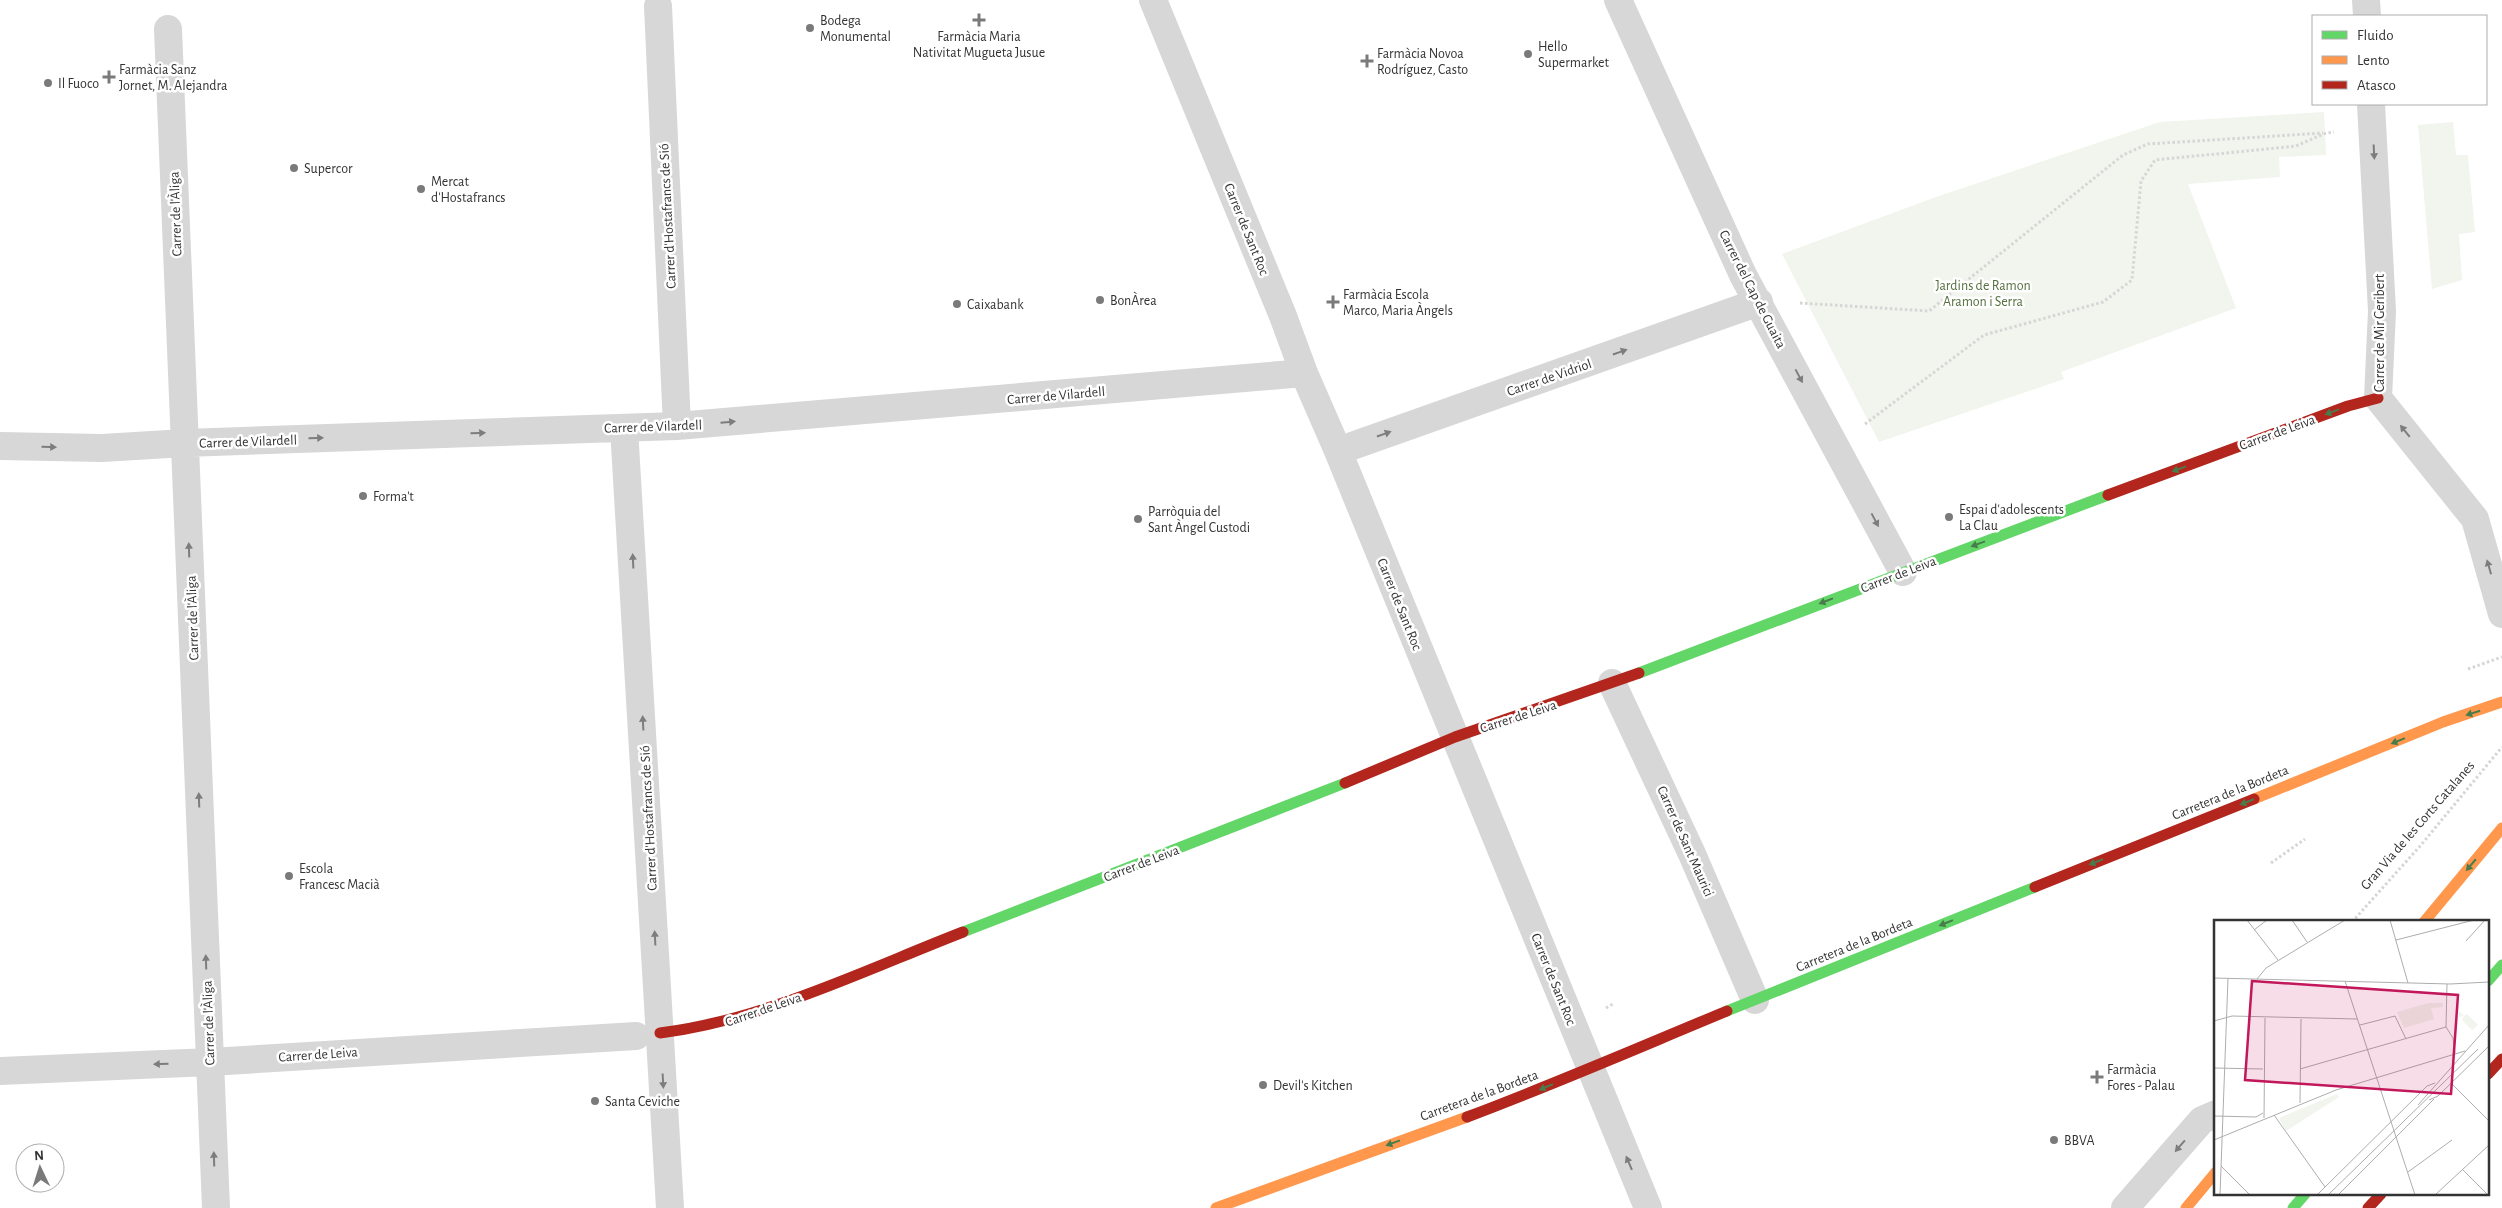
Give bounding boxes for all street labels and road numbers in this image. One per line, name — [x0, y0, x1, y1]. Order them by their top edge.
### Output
street label: Carrer d'Hostafrancs de Sió — [657, 143, 679, 289]
street label: Carrer de l'Àliga — [165, 171, 184, 257]
street label: Carrer de Sant Roc — [1221, 181, 1271, 278]
street label: Carrer del Cap de Guaita — [1716, 228, 1788, 351]
street label: Carrer de Mir Geribert — [2373, 273, 2387, 392]
street label: Carrer de Vidriol — [1505, 357, 1594, 399]
street label: Carrer de Vilardell — [1007, 385, 1106, 407]
street label: Carrer de Leiva — [2238, 413, 2318, 453]
street label: Carrer de Vilardell — [604, 418, 702, 436]
street label: Carrer de Vilardell — [199, 433, 297, 451]
street label: Carrer de Leiva — [1859, 554, 1939, 596]
street label: Carrer de Sant Roc — [1374, 556, 1424, 653]
street label: Carrer de l'Àliga — [182, 575, 201, 661]
street label: Carrer de Leiva — [1478, 698, 1559, 736]
street label: Carrer d'Hostafrancs de Sió — [638, 745, 660, 891]
street label: Gran Via de les Corts Catalanes — [2358, 759, 2477, 893]
street label: Carretera de la Bordeta — [2170, 763, 2291, 823]
street label: Carrer de Sant Maurici — [1654, 784, 1716, 899]
street label: Carrer de Leiva — [1102, 843, 1182, 885]
street label: Carretera de la Bordeta — [1794, 915, 1915, 975]
street label: Carrer de Sant Roc — [1528, 931, 1578, 1028]
street label: Carrer de l'Àliga — [198, 980, 217, 1066]
street label: Carrer de Leiva — [723, 990, 804, 1030]
street label: Carrer de Leiva — [278, 1045, 359, 1065]
street label: Carretera de la Bordeta — [1418, 1068, 1541, 1124]

